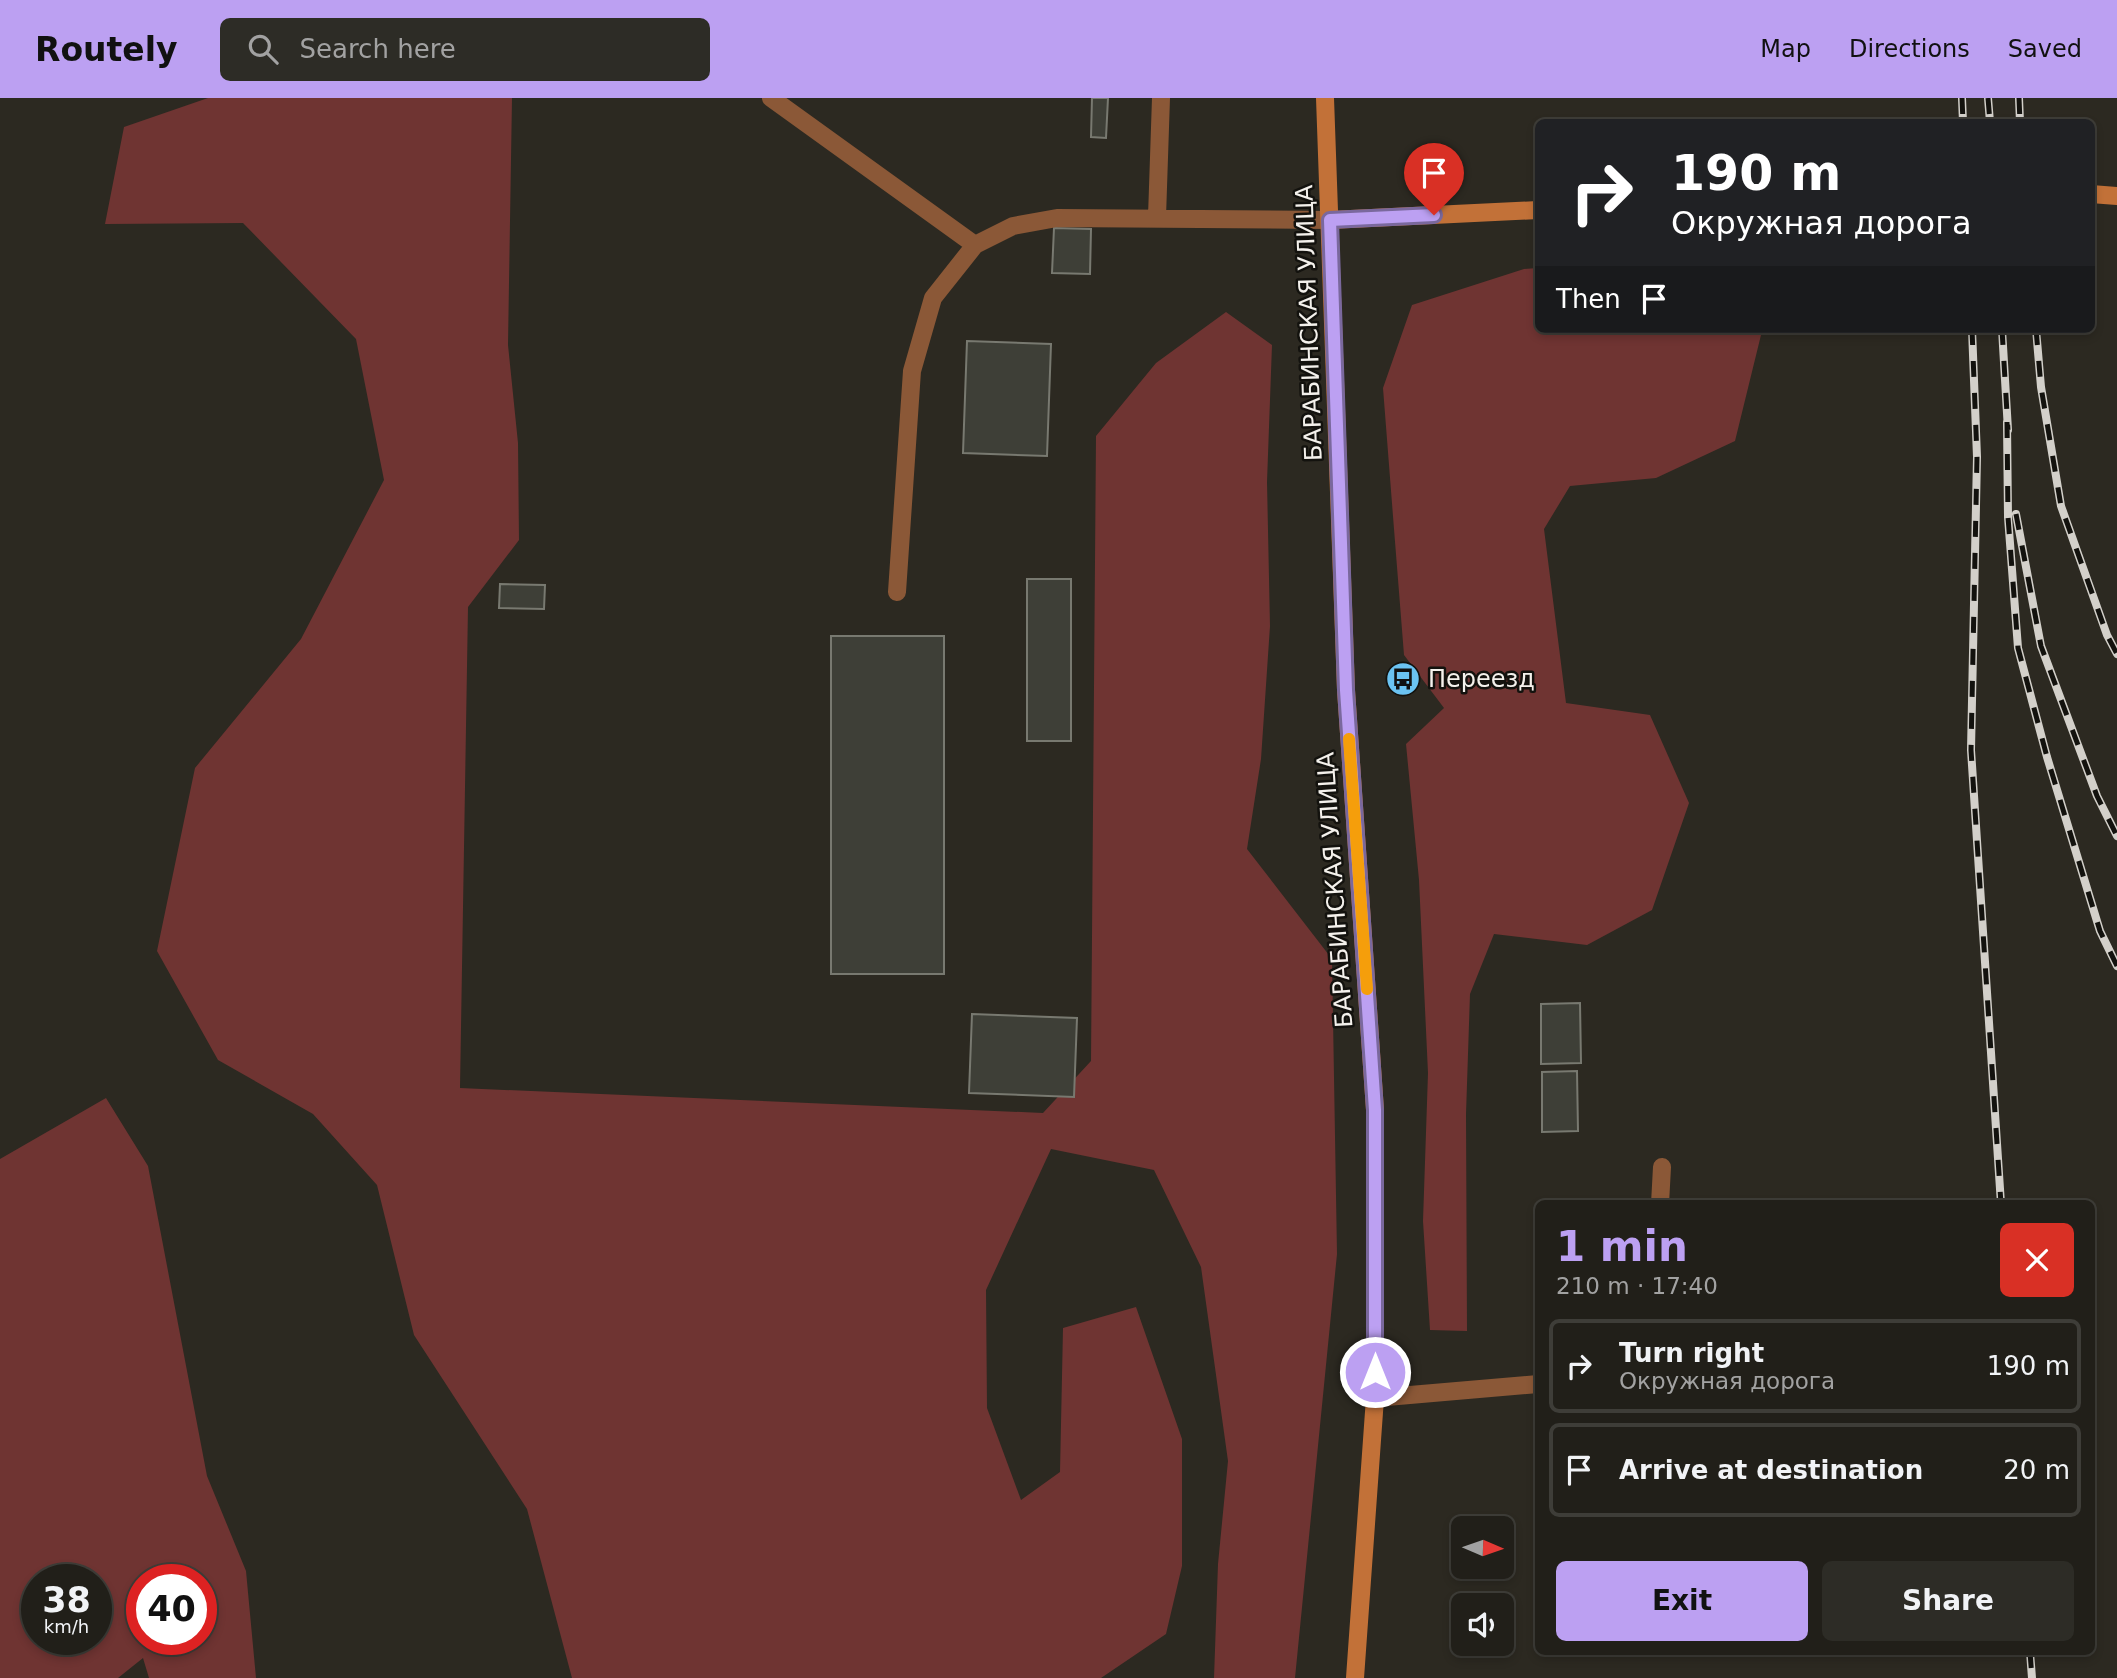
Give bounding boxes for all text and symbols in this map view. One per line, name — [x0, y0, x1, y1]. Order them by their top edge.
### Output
search box — [220, 18, 710, 81]
text: Routely — [35, 30, 178, 69]
icon: search — [244, 30, 282, 68]
text: Search here — [300, 34, 456, 64]
text: Map — [1760, 35, 1811, 63]
text: Directions — [1849, 35, 1970, 63]
text: Saved — [2008, 35, 2082, 63]
pin — [1404, 143, 1464, 215]
text: 190 m — [1671, 145, 1841, 202]
icon: right — [1556, 147, 1647, 238]
icon: arrive — [1415, 154, 1453, 192]
street label: БАРАБИНСКАЯ УЛИЦА — [1290, 184, 1328, 462]
text: Окружная дорога — [1671, 204, 1972, 242]
icon: arrive — [1635, 280, 1673, 318]
text: Then — [1556, 284, 1621, 314]
bus stop icon: Переезд — [1384, 660, 1422, 698]
place label: Переезд — [1428, 665, 1535, 693]
street label: БАРАБИНСКАЯ УЛИЦА — [1311, 751, 1359, 1029]
text: 1 min — [1556, 1222, 1688, 1271]
button: close — [2000, 1223, 2074, 1297]
text: 210 m · 17:40 — [1556, 1273, 1718, 1299]
position arrow — [1338, 1335, 1412, 1409]
text: Turn right — [1619, 1338, 1764, 1368]
icon: right — [1560, 1347, 1598, 1385]
text: 190 m — [1987, 1351, 2070, 1381]
text: Окружная дорога — [1619, 1368, 1835, 1394]
icon: arrive — [1560, 1451, 1598, 1489]
text: Arrive at destination — [1619, 1455, 1923, 1485]
text: 20 m — [2003, 1455, 2070, 1485]
north arrow — [1451, 1516, 1514, 1578]
map controls — [1451, 1516, 1514, 1656]
button: Exit — [1556, 1561, 1808, 1641]
button: Share — [1822, 1561, 2074, 1641]
speed limit sign: 40 — [126, 1564, 217, 1655]
text: 38 — [42, 1580, 91, 1620]
button: sound — [1451, 1593, 1514, 1656]
text: km/h — [44, 1616, 89, 1637]

